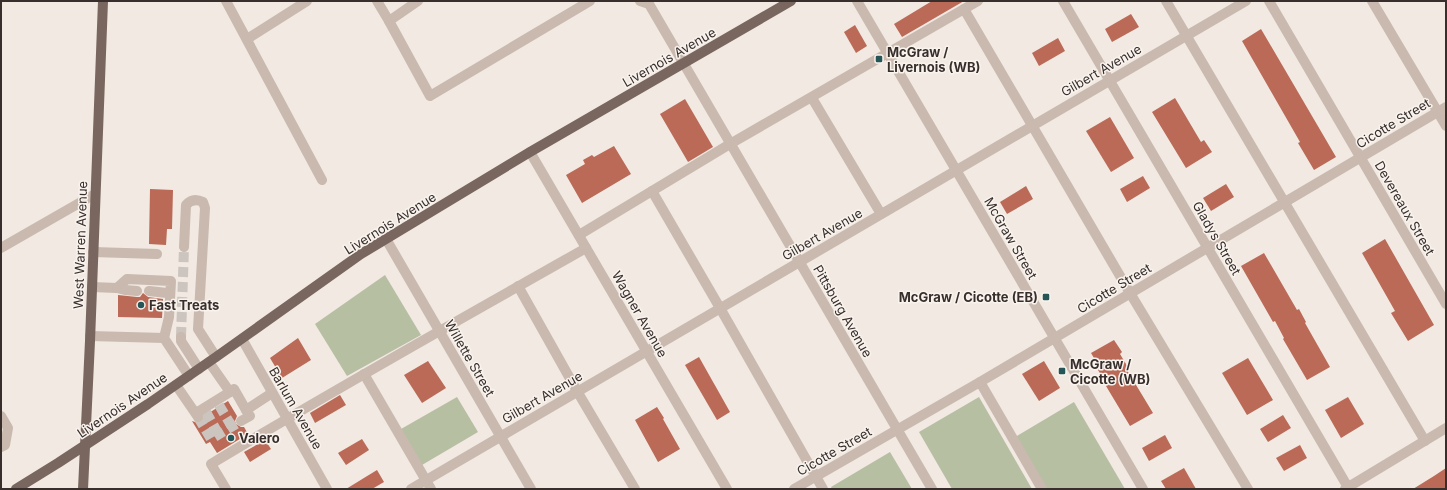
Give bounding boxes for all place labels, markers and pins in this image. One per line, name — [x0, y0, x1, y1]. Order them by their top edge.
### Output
place label: McGraw / Livernois (WB) — [887, 44, 980, 75]
marker: McGraw / Livernois (WB) — [874, 54, 884, 64]
place label: McGraw / Cicotte (EB) — [899, 289, 1038, 305]
marker: McGraw / Cicotte (EB) — [1041, 292, 1051, 302]
place label: Fast Treats — [149, 297, 219, 313]
marker: Fast Treats — [136, 300, 146, 310]
place label: McGraw / Cicotte (WB) — [1070, 356, 1150, 387]
marker: McGraw / Cicotte (WB) — [1057, 366, 1067, 376]
place label: Valero — [239, 430, 280, 446]
marker: Valero — [226, 433, 236, 443]

